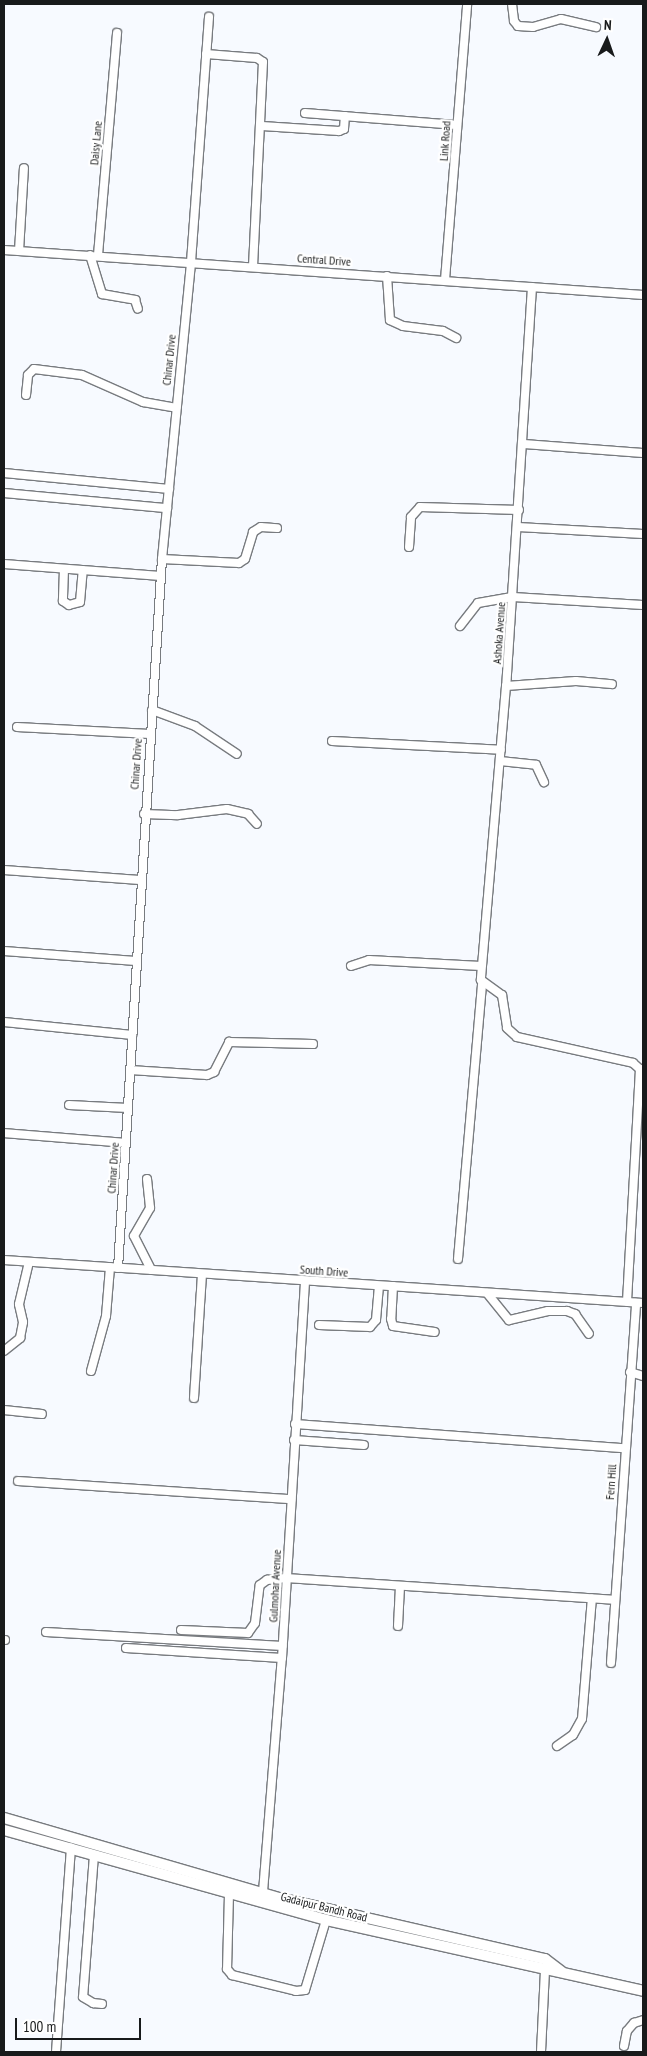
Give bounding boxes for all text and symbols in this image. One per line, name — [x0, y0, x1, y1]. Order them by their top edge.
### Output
north arrow — [582, 15, 632, 65]
text: N — [604, 16, 612, 34]
street label: Daisy Lane — [87, 120, 105, 166]
street label: Link Road — [436, 120, 454, 162]
street label: Central Drive — [297, 251, 351, 269]
street label: Chinar Drive — [159, 334, 179, 386]
street label: Ashoka Avenue — [490, 601, 508, 665]
street label: Chinar Drive — [127, 738, 145, 790]
street label: Chinar Drive — [104, 1142, 122, 1194]
street label: South Drive — [299, 1262, 349, 1280]
street label: Fern Hill — [603, 1464, 619, 1500]
street label: Gulmohar Avenue — [266, 1549, 284, 1623]
street label: Gadaipur Bandh Road — [279, 1889, 369, 1925]
scale bar — [18, 2008, 144, 2040]
text: 100 m — [23, 2017, 56, 2036]

